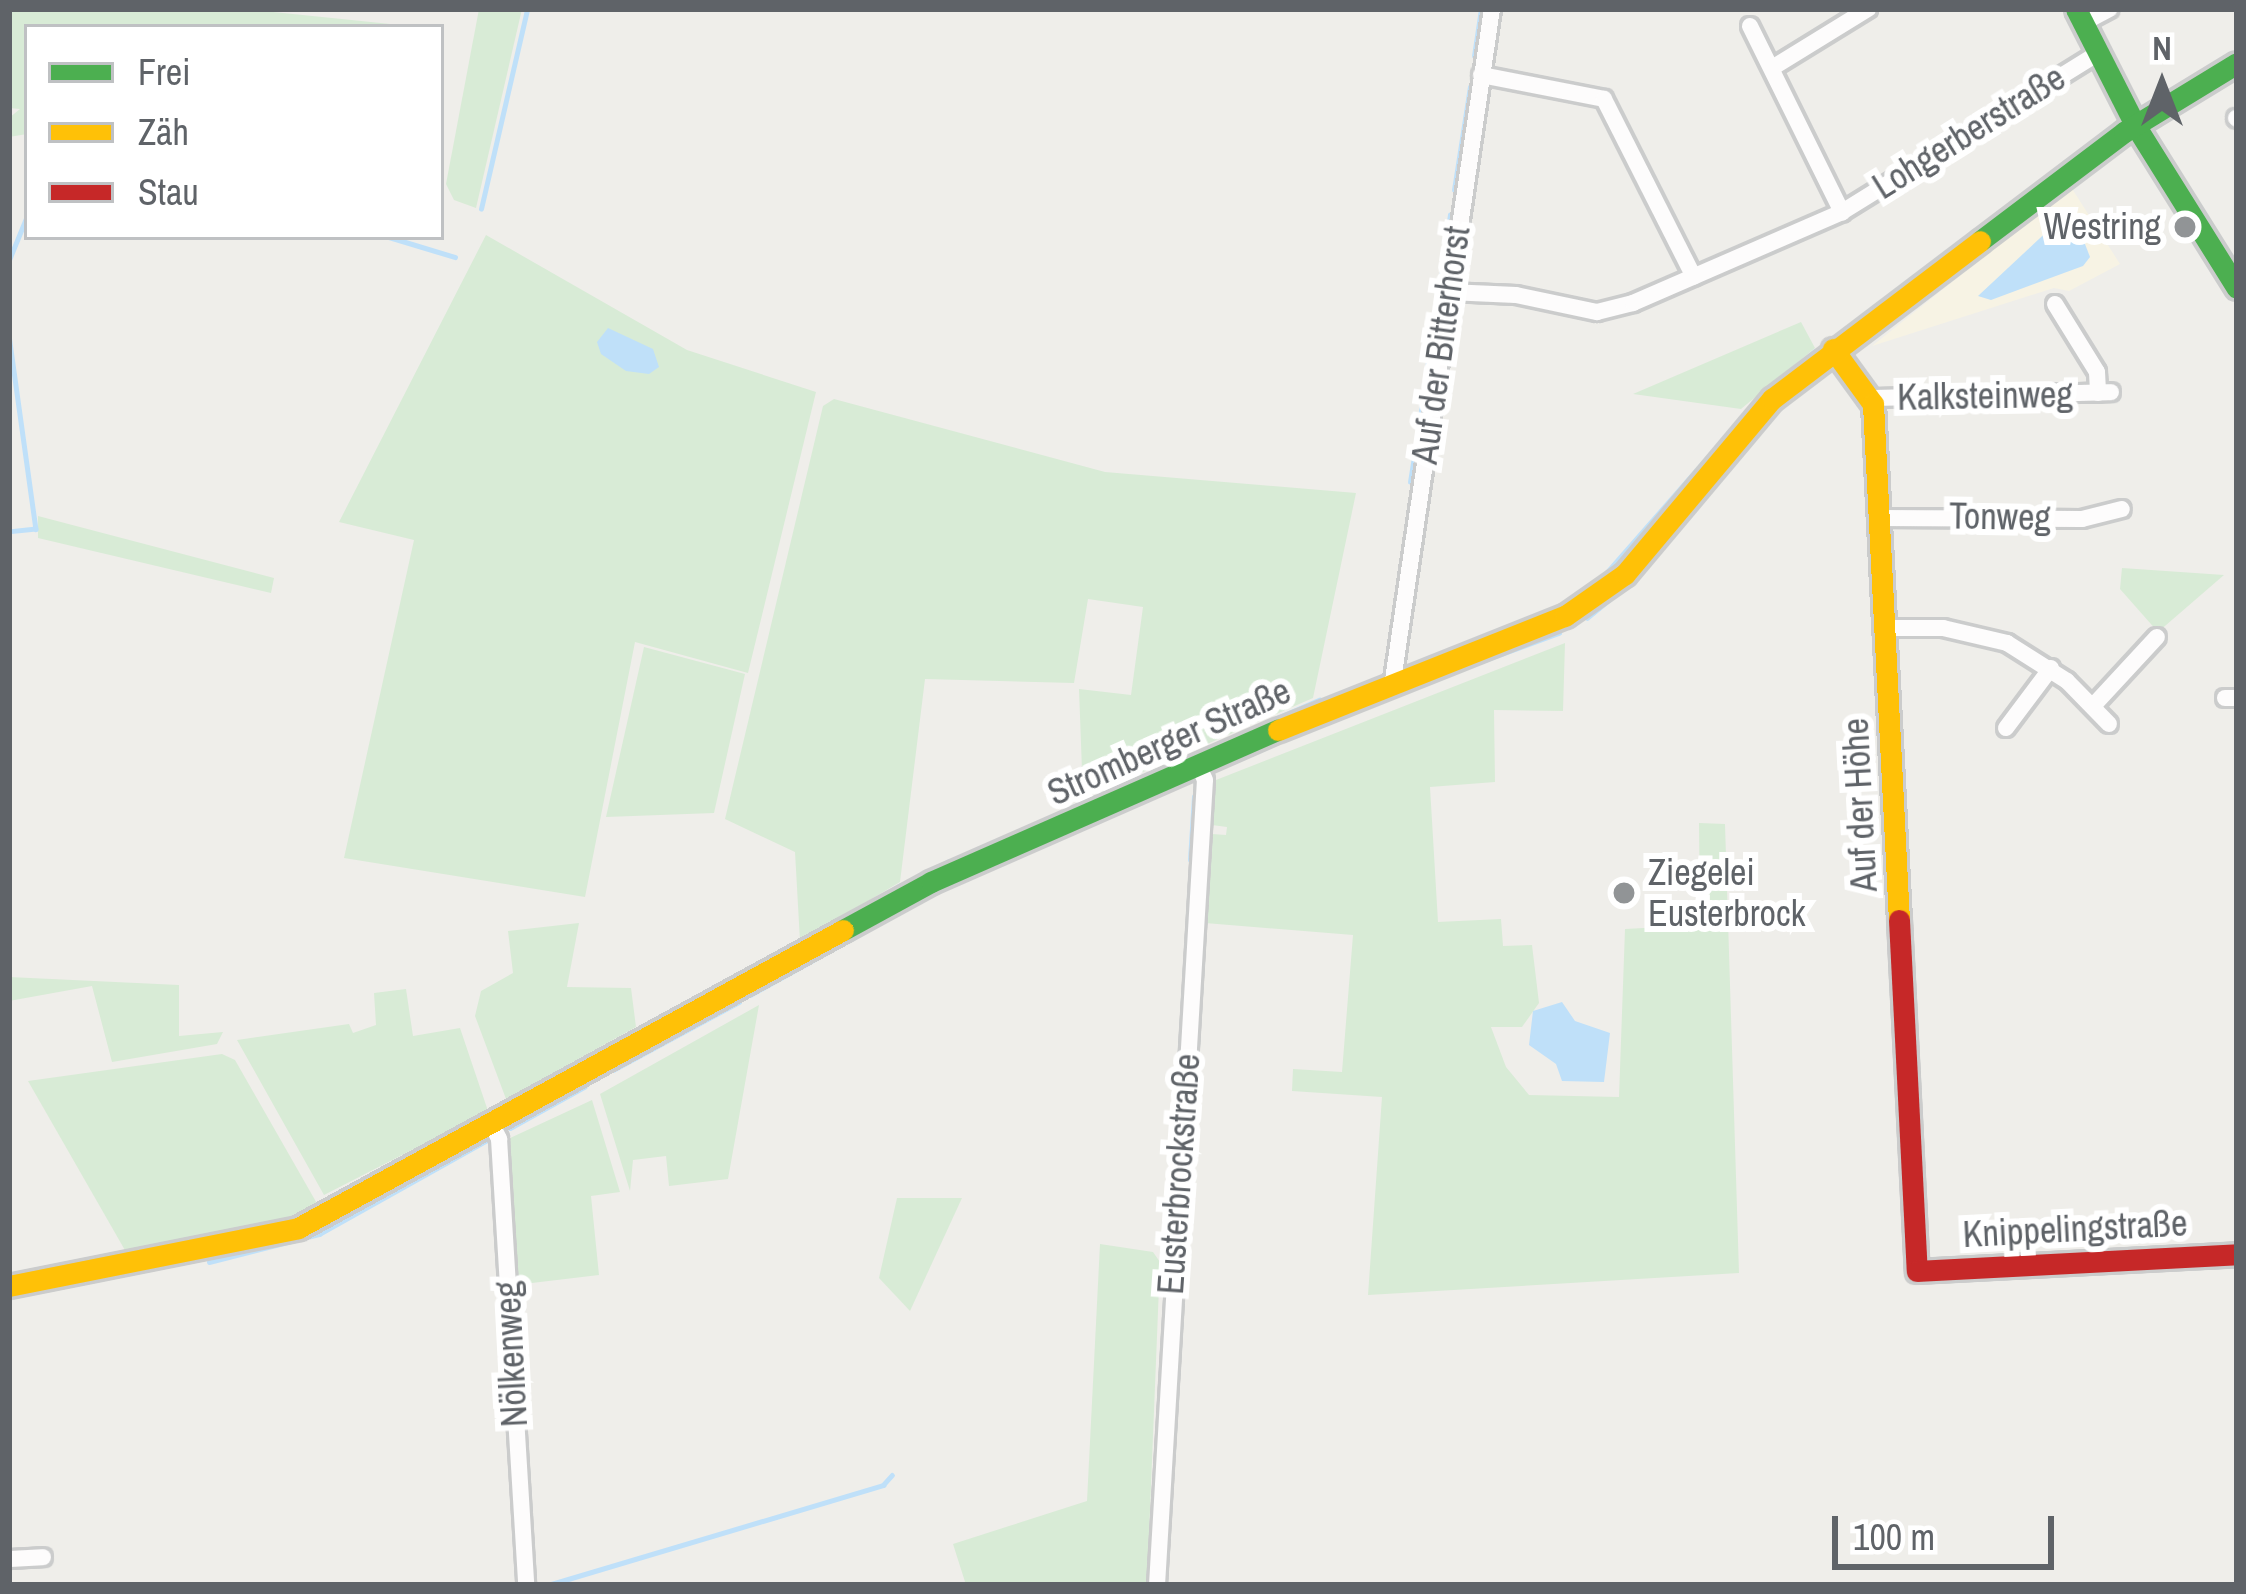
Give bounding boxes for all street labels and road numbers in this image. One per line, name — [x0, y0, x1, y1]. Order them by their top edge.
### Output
street label: Lohgerberstraße — [1865, 56, 2073, 208]
street label: Auf der Bitterhorst — [1403, 223, 1479, 467]
street label: Kalksteinweg — [1897, 373, 2073, 419]
street label: Tonweg — [1949, 495, 2051, 539]
street label: Stromberger Straße — [1041, 669, 1297, 815]
street label: Auf der Höhe — [1834, 717, 1886, 893]
street label: Eusterbrockstraße — [1149, 1052, 1209, 1296]
street label: Knippelingstraße — [1962, 1202, 2188, 1256]
street label: Nölkenweg — [486, 1280, 536, 1428]

